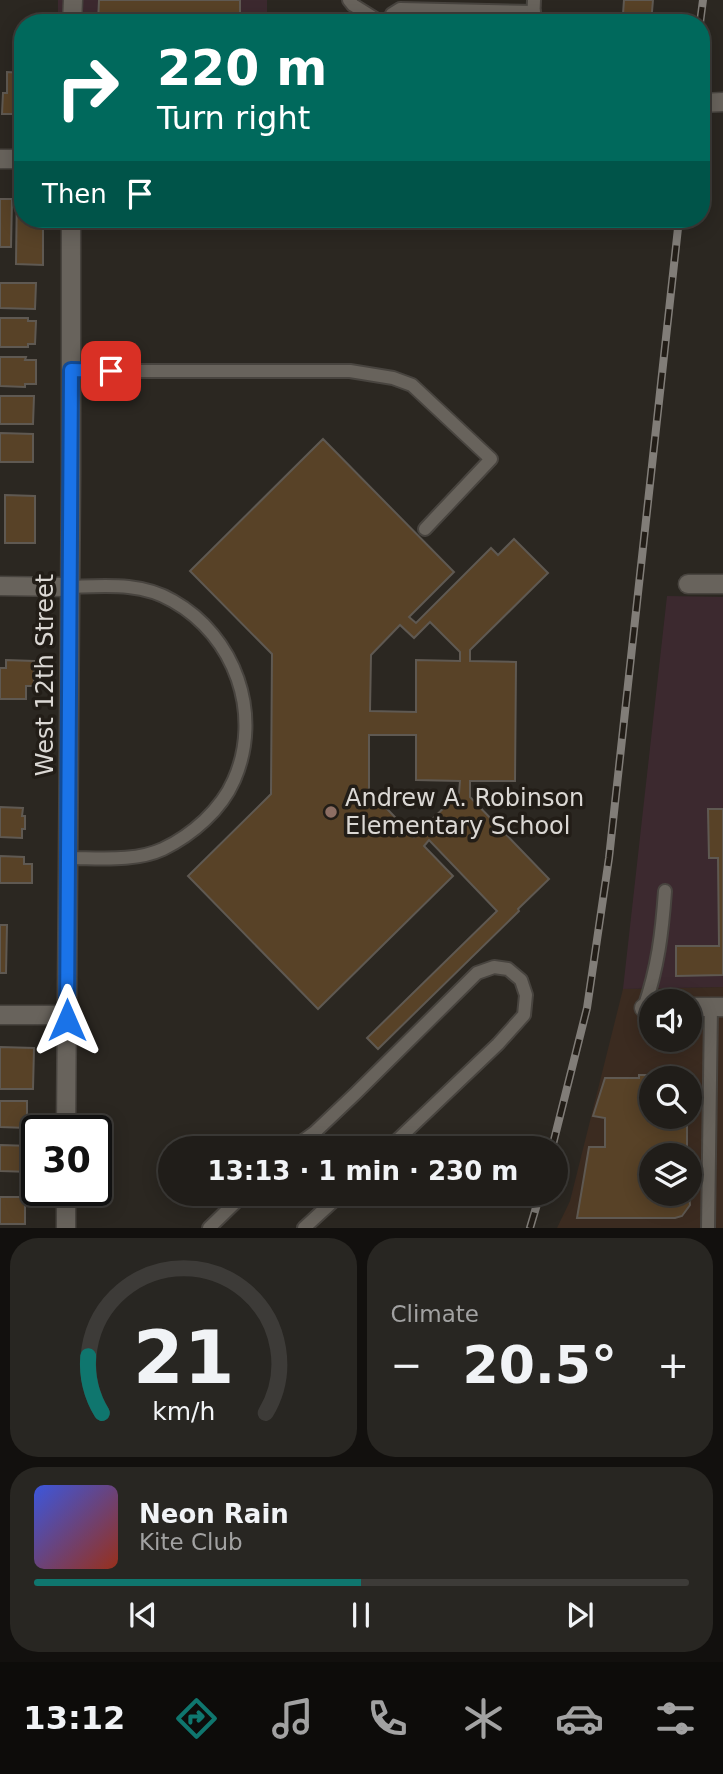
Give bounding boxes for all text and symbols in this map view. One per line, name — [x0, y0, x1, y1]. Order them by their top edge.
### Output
text: 220 m — [157, 40, 327, 97]
icon: right — [42, 42, 133, 133]
text: Turn right — [157, 99, 310, 137]
icon: arrive — [121, 175, 159, 213]
text: Then — [42, 179, 107, 209]
pin — [81, 341, 141, 401]
icon: arrive — [92, 352, 130, 390]
street label: West 12th Street — [31, 574, 59, 776]
place label: Andrew A. Robinson Elementary School — [345, 784, 584, 840]
marker: Andrew A. Robinson Elementary School — [323, 804, 339, 820]
position arrow — [30, 983, 104, 1057]
map controls — [639, 989, 702, 1206]
button: sound — [639, 989, 702, 1052]
button: search — [639, 1066, 702, 1129]
speed limit sign: 30 — [21, 1115, 112, 1206]
button: layers — [639, 1143, 702, 1206]
text: 13:13 · 1 min · 230 m — [208, 1156, 518, 1186]
text: Climate — [391, 1301, 479, 1327]
text: 21 — [133, 1316, 234, 1401]
text: 20.5° — [463, 1335, 617, 1395]
text: − — [391, 1343, 422, 1387]
text: + — [657, 1343, 689, 1387]
text: km/h — [152, 1397, 215, 1426]
text: Neon Rain — [139, 1499, 289, 1529]
text: Kite Club — [139, 1529, 243, 1555]
icon: previous — [124, 1596, 162, 1634]
icon: pause — [342, 1596, 380, 1634]
icon: next — [561, 1596, 599, 1634]
icon: directions — [172, 1694, 221, 1743]
icon: music — [268, 1694, 317, 1743]
icon: phone — [363, 1694, 412, 1743]
icon: climate — [459, 1694, 508, 1743]
icon: car — [555, 1694, 604, 1743]
icon: filters — [651, 1694, 700, 1743]
text: 13:12 — [23, 1699, 125, 1737]

